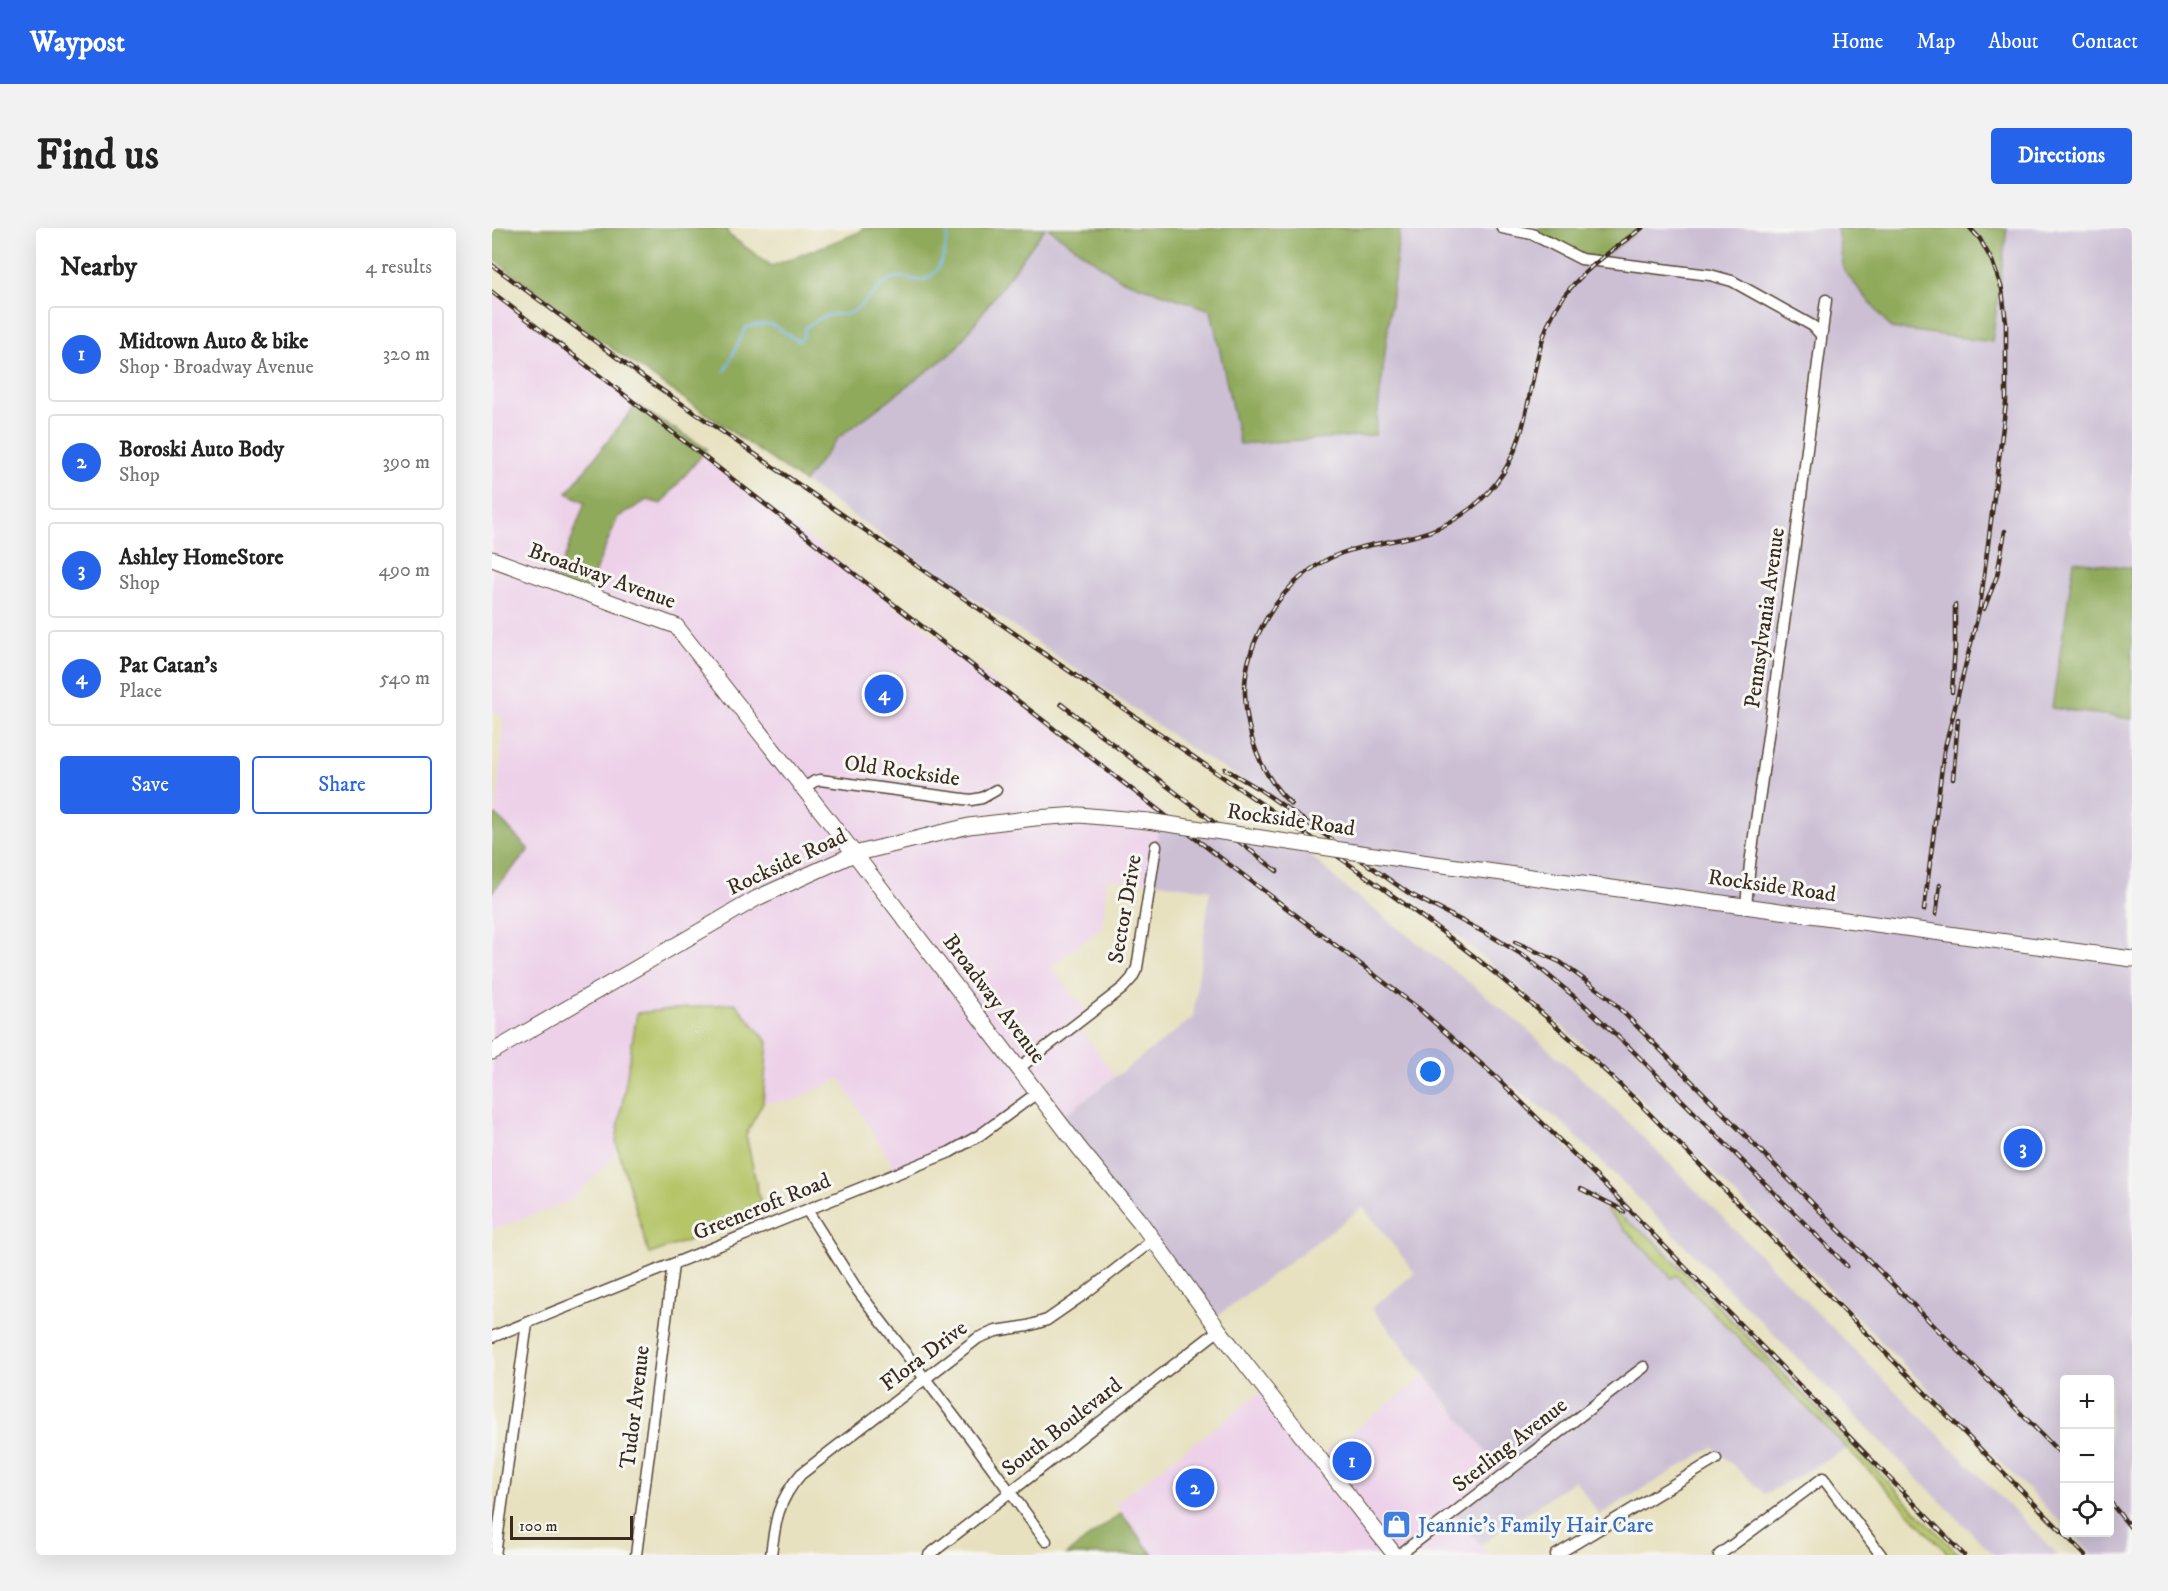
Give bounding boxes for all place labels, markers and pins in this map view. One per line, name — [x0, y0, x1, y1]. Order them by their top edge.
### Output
pin: 4 — [864, 672, 904, 716]
pin: 3 — [2004, 1126, 2042, 1170]
pin: 1 — [1332, 1438, 1372, 1484]
pin: 2 — [1176, 1466, 1214, 1510]
shop icon: Jeannie's Family Hair Care — [1381, 1509, 1413, 1541]
place label: Jeannie's Family Hair Care — [1416, 1512, 1654, 1539]

